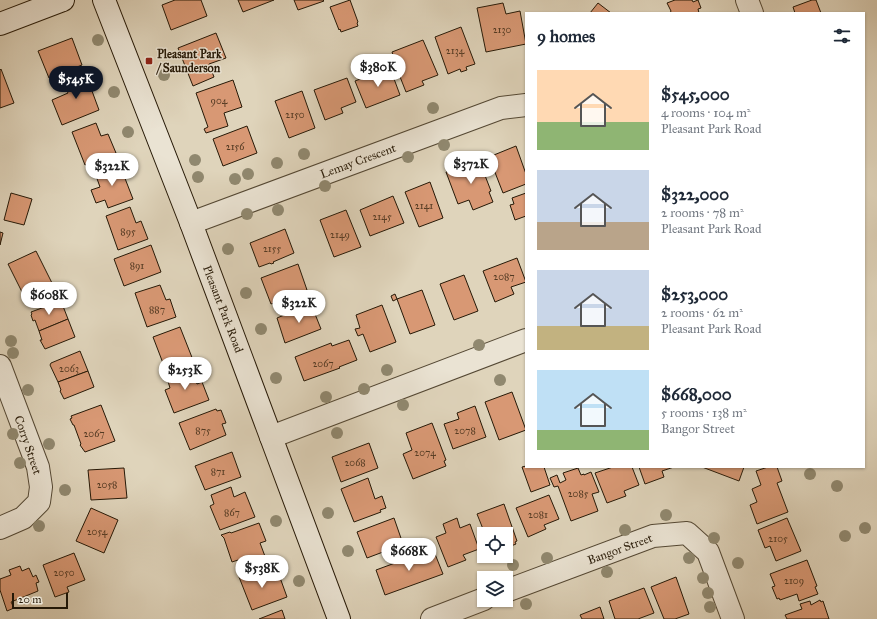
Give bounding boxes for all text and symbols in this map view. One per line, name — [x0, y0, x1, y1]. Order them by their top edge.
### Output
house number: 2130 — [493, 24, 512, 36]
icon: filters — [831, 25, 853, 47]
text: 9 homes — [537, 26, 595, 47]
house number: 2134 — [446, 45, 465, 57]
place label: Pleasant Park / Saunderson — [155, 47, 222, 75]
pin: $380K — [350, 54, 406, 88]
marker: Pleasant Park / Saunderson — [144, 56, 154, 66]
text: $380K — [360, 59, 396, 75]
pin: $545K — [48, 66, 104, 100]
text: $545K — [58, 71, 94, 87]
text: $545,000 — [661, 84, 730, 105]
icon: home — [569, 86, 617, 134]
house number: 904 — [211, 95, 228, 107]
text: 4 rooms · 104 m² — [661, 105, 751, 121]
house number: 2150 — [285, 109, 305, 121]
text: Pleasant Park Road — [661, 121, 761, 137]
house number: 2156 — [226, 141, 245, 153]
street label: Lemay Crescent — [318, 141, 399, 181]
pin: $372K — [443, 151, 499, 185]
pin: $322K — [84, 153, 140, 187]
text: $372K — [453, 156, 489, 172]
text: $322K — [94, 158, 130, 174]
text: $322,000 — [661, 184, 729, 205]
icon: home — [569, 186, 617, 234]
house number: 2141 — [415, 200, 433, 212]
text: 2 rooms · 78 m² — [661, 205, 744, 221]
house number: 2145 — [372, 211, 392, 223]
text: Pleasant Park Road — [661, 221, 761, 237]
house number: 895 — [120, 226, 136, 238]
house number: 2149 — [330, 229, 350, 241]
house number: 2155 — [263, 243, 281, 255]
house number: 891 — [130, 260, 144, 272]
street label: Pleasant Park Road — [200, 263, 246, 355]
house number: 2087 — [493, 271, 515, 283]
pin: $608K — [21, 282, 77, 316]
text: $253,000 — [661, 284, 728, 305]
icon: home — [569, 286, 617, 334]
text: $608K — [30, 287, 68, 303]
pin: $322K — [271, 290, 327, 324]
text: $322K — [281, 295, 317, 311]
house number: 887 — [149, 304, 165, 316]
text: 2 rooms · 62 m² — [661, 305, 743, 321]
text: Pleasant Park Road — [661, 321, 761, 337]
pin: $253K — [157, 357, 213, 391]
house number: 2067 — [312, 358, 334, 370]
text: $253K — [168, 362, 202, 378]
house number: 2063 — [59, 363, 79, 375]
text: $668,000 — [661, 384, 732, 405]
icon: home — [569, 386, 617, 434]
text: 5 rooms · 138 m² — [661, 405, 747, 421]
street label: Corry Street — [11, 414, 45, 477]
text: Bangor Street — [661, 421, 735, 437]
house number: 875 — [195, 425, 211, 437]
house number: 2078 — [454, 425, 476, 437]
house number: 2067 — [83, 428, 105, 440]
house number: 2074 — [414, 447, 436, 459]
house number: 2068 — [344, 457, 366, 469]
house number: 871 — [211, 466, 225, 478]
house number: 2058 — [97, 479, 117, 491]
house number: 2085 — [568, 488, 589, 500]
house number: 867 — [224, 507, 240, 519]
house number: 2081 — [528, 509, 548, 521]
house number: 2054 — [87, 526, 108, 538]
map controls — [477, 527, 513, 607]
button: locate — [477, 527, 513, 563]
street label: Bangor Street — [586, 531, 655, 568]
house number: 2105 — [768, 533, 788, 545]
pin: $668K — [381, 538, 437, 572]
text: $668K — [390, 543, 428, 559]
pin: $538K — [234, 555, 290, 589]
text: $538K — [244, 560, 280, 576]
house number: 2050 — [53, 567, 75, 579]
button: layers — [477, 571, 513, 607]
house number: 2109 — [784, 575, 804, 587]
scale bar — [12, 591, 68, 610]
text: 20 m — [18, 593, 41, 606]

